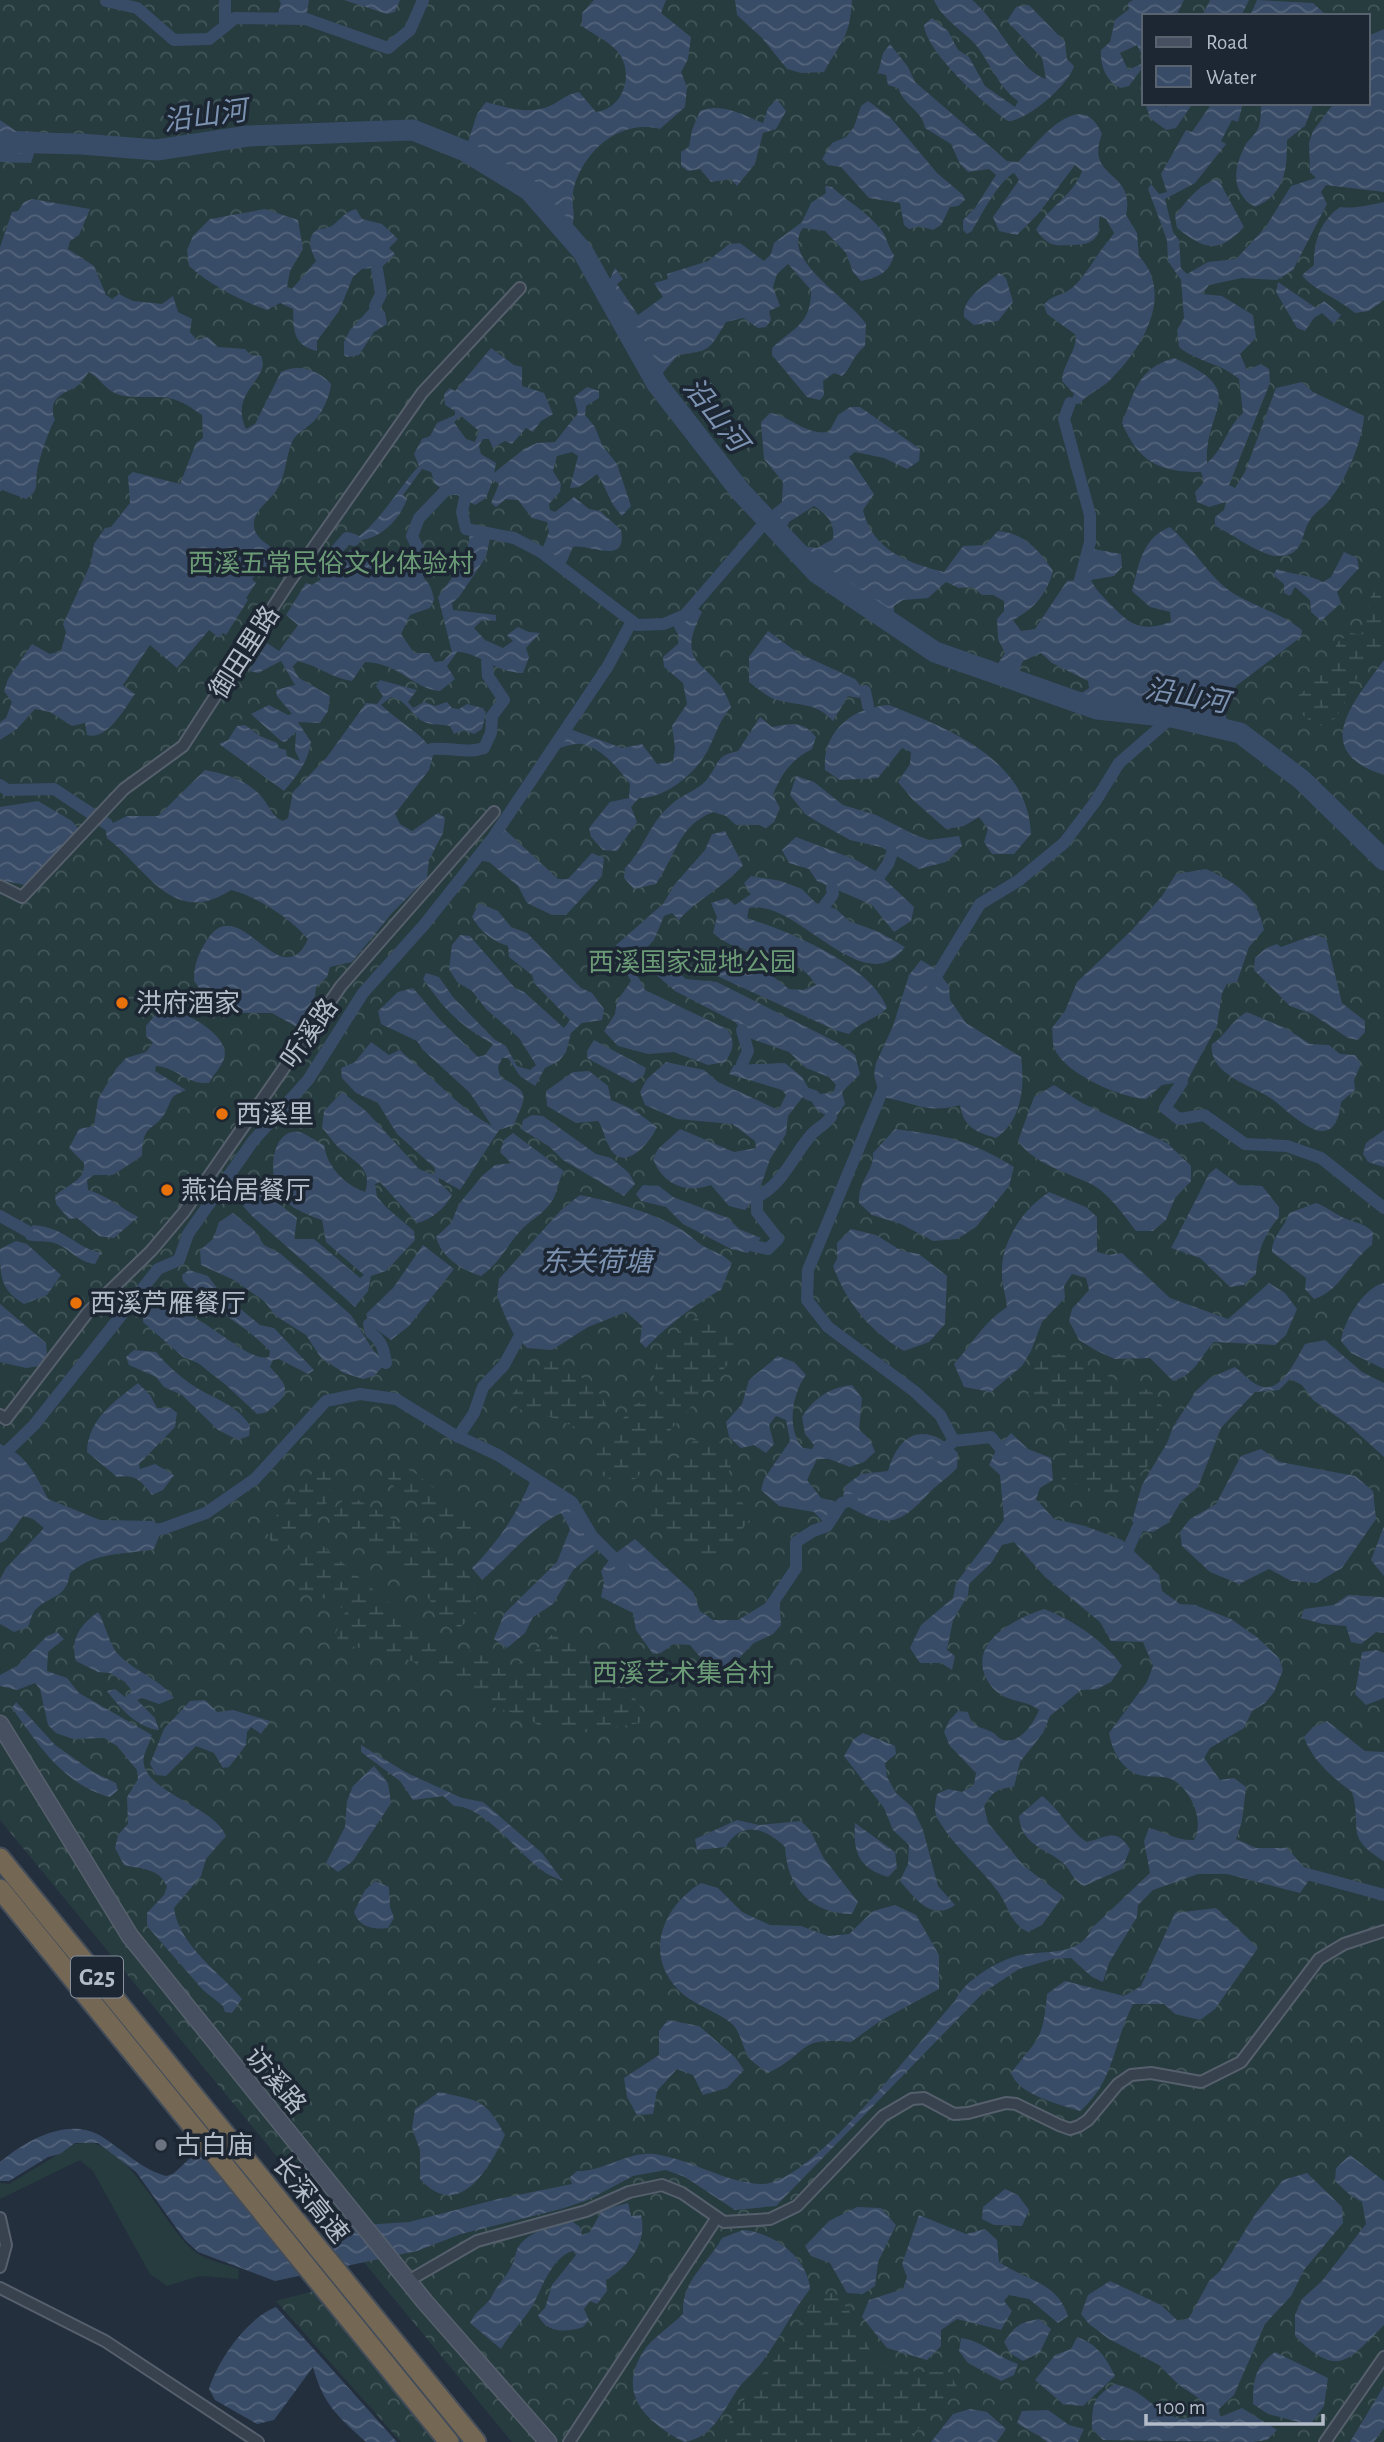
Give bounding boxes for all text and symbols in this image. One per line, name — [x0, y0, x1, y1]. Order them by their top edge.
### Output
legend — [1142, 14, 1370, 105]
text: Road — [1206, 32, 1248, 53]
text: Water — [1206, 67, 1256, 88]
water label: 沿山河 — [161, 95, 254, 137]
water label: 沿山河 — [678, 372, 756, 461]
park label: 西溪五常民俗文化体验村 — [188, 549, 474, 577]
street label: 御田里路 — [205, 601, 284, 703]
water label: 沿山河 — [1143, 674, 1236, 719]
park label: 西溪国家湿地公园 — [588, 948, 796, 976]
place label: 洪府酒家 — [136, 989, 240, 1017]
street label: 听溪路 — [276, 994, 343, 1073]
marker: 洪府酒家 — [114, 995, 130, 1011]
place label: 西溪里 — [236, 1101, 314, 1128]
marker: 西溪里 — [214, 1106, 230, 1122]
place label: 燕诒居餐厅 — [181, 1177, 311, 1204]
marker: 燕诒居餐厅 — [159, 1182, 175, 1198]
water label: 东关荷塘 — [540, 1247, 656, 1277]
place label: 西溪芦雁餐厅 — [90, 1290, 246, 1317]
marker: 西溪芦雁餐厅 — [68, 1295, 84, 1311]
park label: 西溪艺术集合村 — [592, 1660, 774, 1687]
road number: G25 — [71, 1956, 123, 1998]
street label: 访溪路 — [240, 2042, 311, 2119]
place label: 古白庙 — [175, 2131, 253, 2159]
marker: 古白庙 — [153, 2137, 169, 2153]
street label: 长深高速 — [267, 2150, 354, 2248]
scale bar — [1146, 2382, 1323, 2426]
text: 100 m — [1156, 2397, 1206, 2418]

